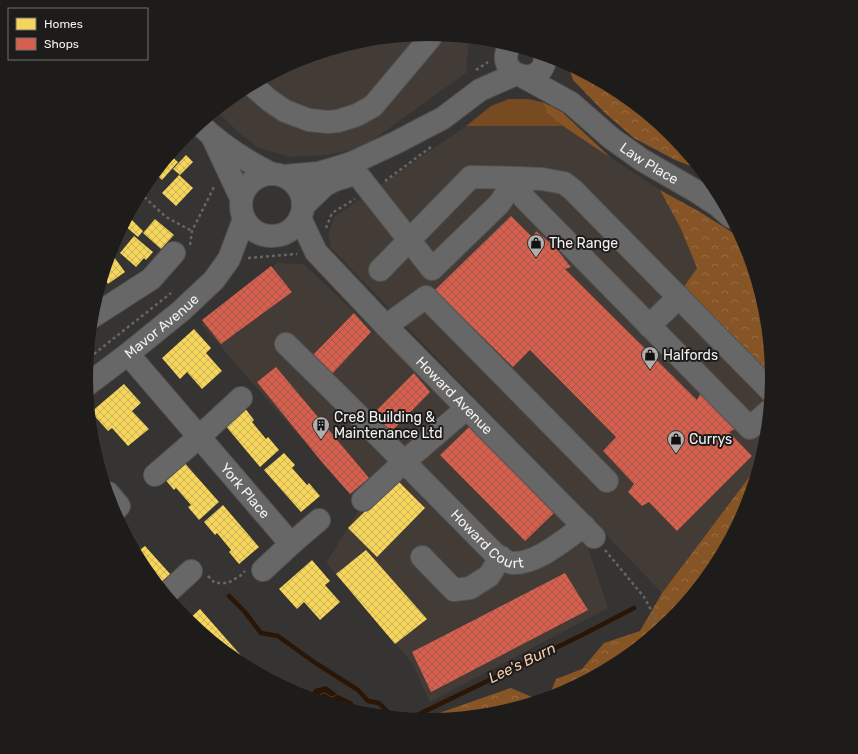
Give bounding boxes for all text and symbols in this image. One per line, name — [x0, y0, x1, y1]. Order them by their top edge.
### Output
legend — [8, 8, 148, 60]
text: Homes — [44, 17, 83, 31]
text: Shops — [44, 37, 79, 51]
street label: Law Place — [616, 139, 681, 188]
shop icon: The Range — [526, 233, 546, 258]
place label: The Range — [549, 235, 618, 252]
street label: Mavor Avenue — [121, 291, 203, 362]
shop icon: Halfords — [640, 345, 660, 370]
place label: Halfords — [663, 347, 718, 364]
street label: Howard Avenue — [412, 353, 496, 438]
place label: Cre8 Building & Maintenance Ltd — [334, 409, 443, 442]
building icon: Cre8 Building & Maintenance Ltd — [311, 415, 331, 440]
shop icon: Currys — [666, 429, 686, 454]
place label: Currys — [689, 431, 732, 448]
street label: York Place — [216, 460, 273, 522]
street label: Howard Court — [447, 506, 525, 572]
water label: Lee's Burn — [485, 639, 559, 687]

